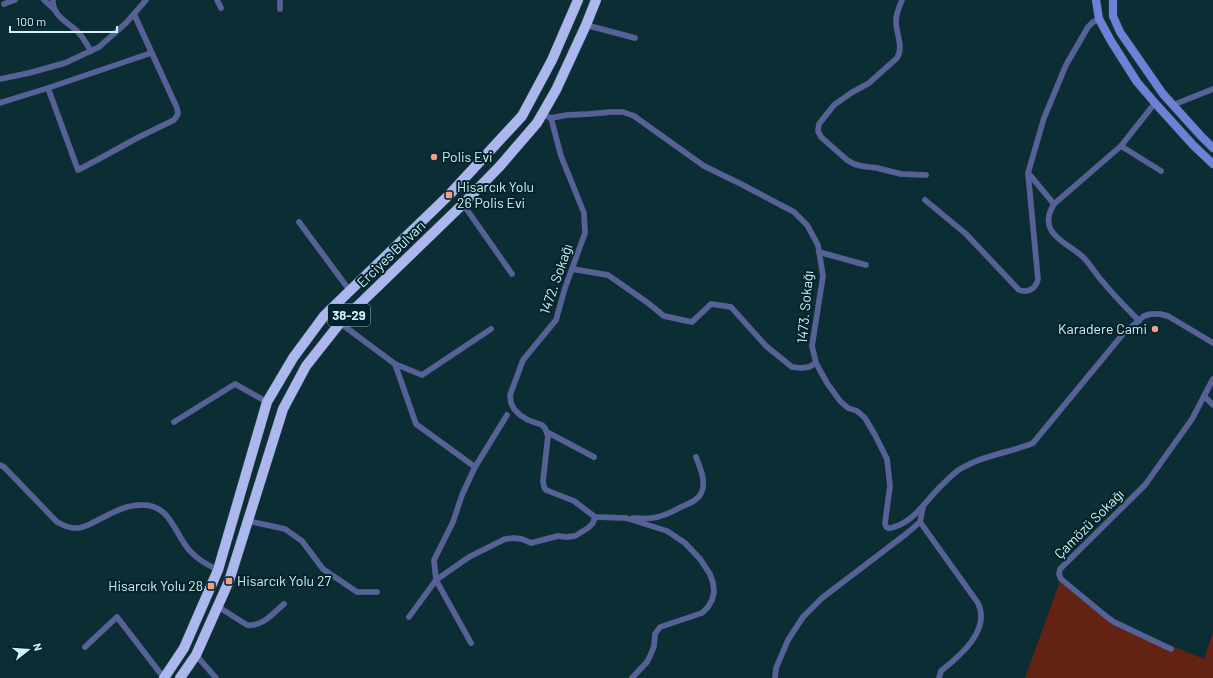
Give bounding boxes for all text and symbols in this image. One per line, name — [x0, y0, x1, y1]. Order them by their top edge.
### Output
scale bar — [10, 8, 117, 34]
text: 100 m — [16, 14, 46, 28]
place label: Polis Evi — [442, 148, 493, 165]
marker: Polis Evi — [429, 152, 439, 162]
place label: Hisarcık Yolu 26 Polis Evi — [457, 178, 534, 211]
marker: Hisarcık Yolu 26 Polis Evi — [444, 190, 454, 200]
street label: Erciyes Bulvarı — [353, 217, 428, 290]
street label: 1472. Sokağı — [536, 241, 576, 316]
street label: 1473. Sokağı — [793, 270, 816, 344]
road number: 38-29 — [328, 304, 370, 326]
place label: Karadere Cami — [1058, 320, 1147, 337]
marker: Karadere Cami — [1150, 324, 1160, 334]
street label: Çamözü Sokağı — [1050, 485, 1127, 562]
place label: Hisarcık Yolu 27 — [237, 572, 331, 589]
marker: Hisarcık Yolu 27 — [224, 576, 234, 586]
place label: Hisarcık Yolu 28 — [108, 577, 203, 594]
marker: Hisarcık Yolu 28 — [206, 581, 216, 591]
north arrow — [8, 630, 48, 670]
text: N — [31, 642, 45, 652]

